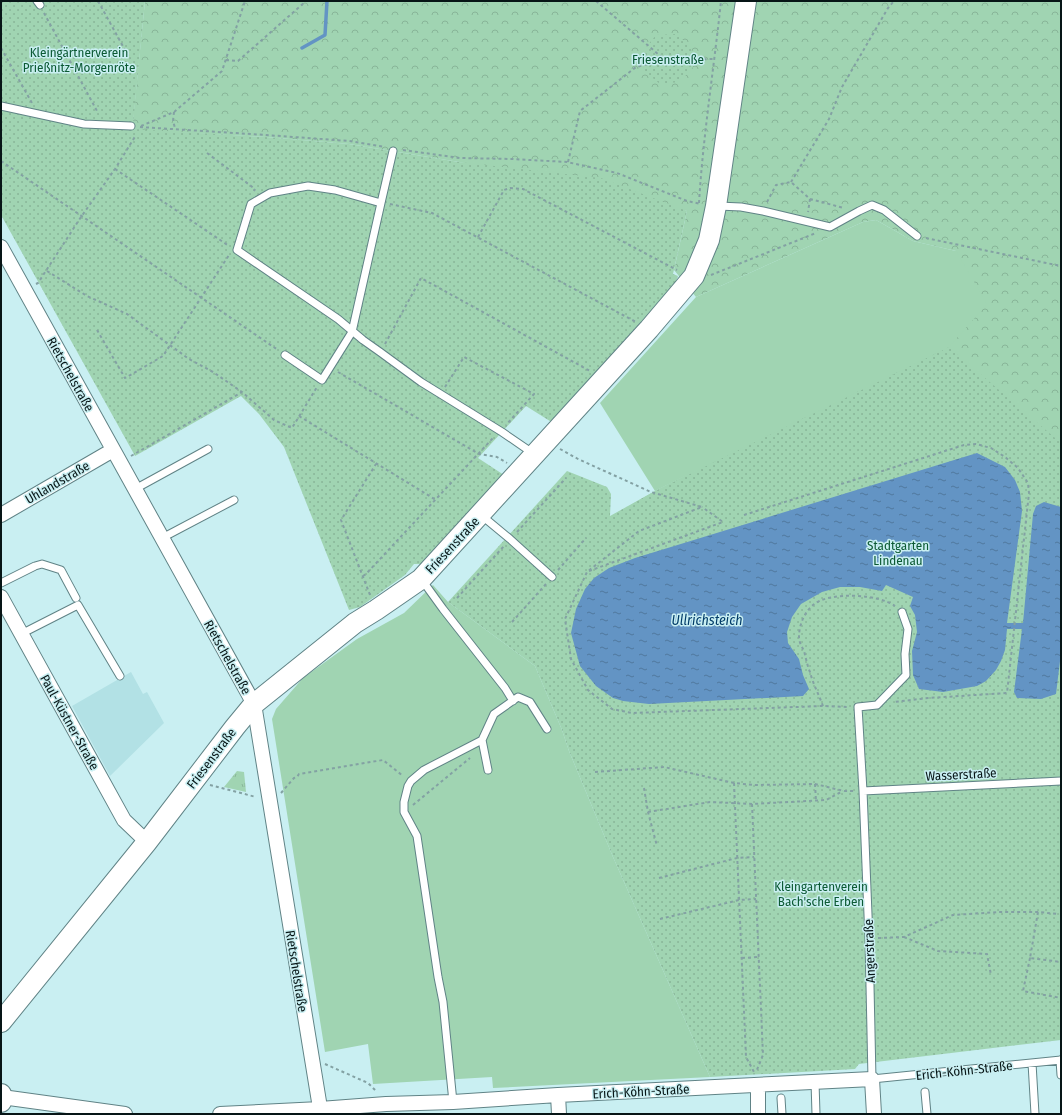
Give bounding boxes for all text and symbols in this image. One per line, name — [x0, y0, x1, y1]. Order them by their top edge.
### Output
park label: Kleingärtnerverein Prießnitz-Morgenröte — [23, 45, 135, 75]
park label: Friesenstraße — [632, 52, 704, 67]
street label: Rietschelstraße — [44, 335, 97, 414]
street label: Uhlandstraße — [22, 458, 92, 507]
street label: Friesenstraße — [422, 514, 482, 577]
park label: Stadtgarten Lindenau — [867, 538, 929, 568]
water label: Ullrichsteich — [672, 612, 742, 629]
street label: Rietschelstraße — [201, 618, 254, 697]
street label: Paul-Küstner-Straße — [37, 672, 102, 773]
street label: Friesenstraße — [184, 725, 239, 792]
street label: Wasserstraße — [925, 765, 997, 784]
park label: Kleingartenverein Bach'sche Erben — [774, 879, 868, 909]
street label: Angerstraße — [861, 919, 878, 983]
street label: Rietschelstraße — [283, 929, 310, 1013]
street label: Erich-Köhn-Straße — [915, 1058, 1013, 1083]
street label: Erich-Köhn-Straße — [592, 1081, 690, 1102]

